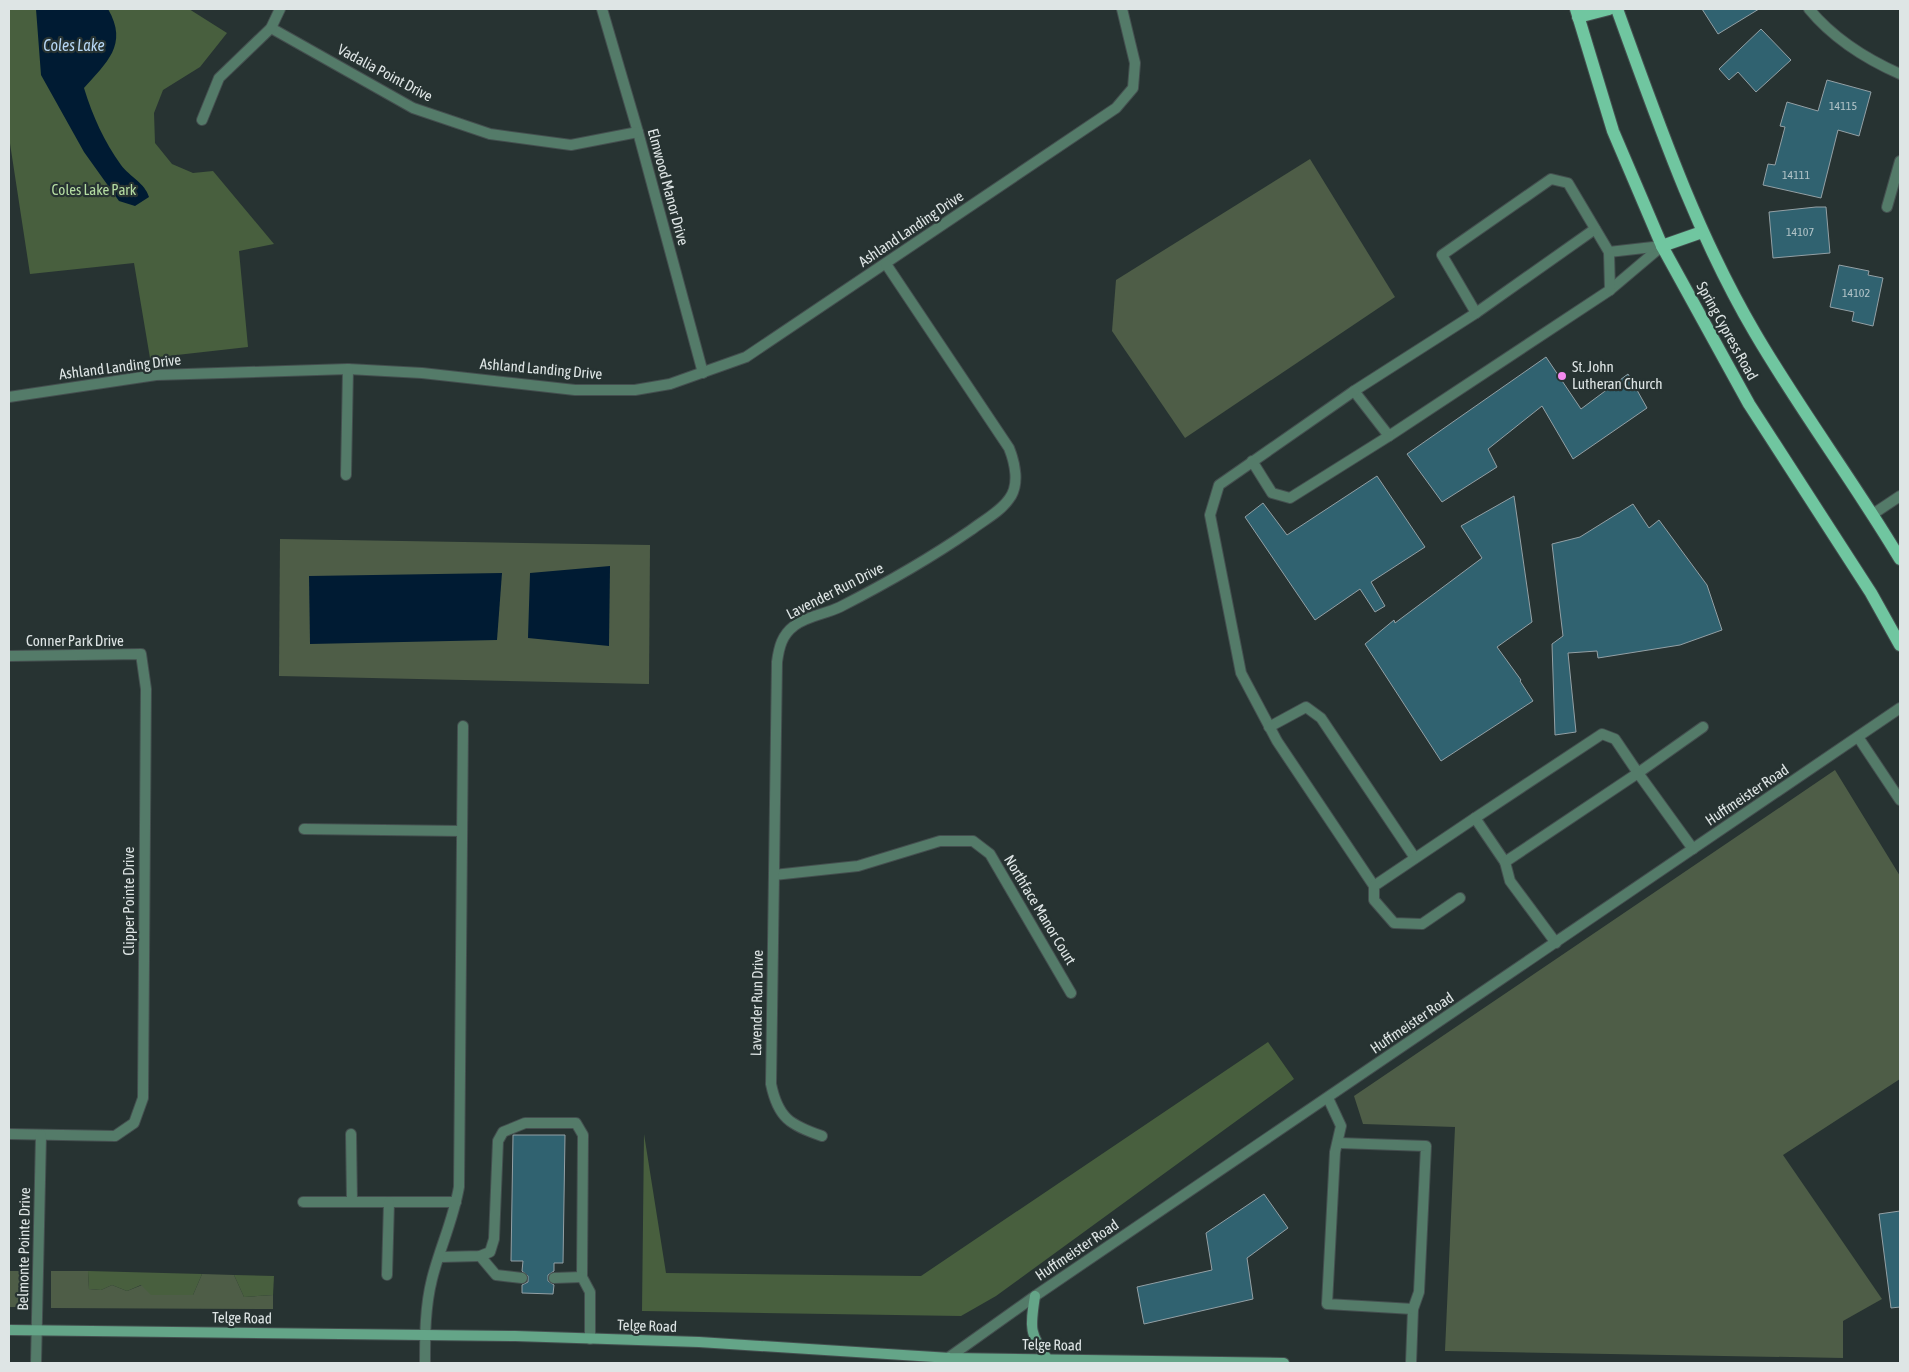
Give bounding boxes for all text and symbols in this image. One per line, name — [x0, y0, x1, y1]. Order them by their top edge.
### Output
water label: Coles Lake — [43, 36, 105, 54]
street label: Vadalia Point Drive — [335, 40, 436, 105]
house number: 14115 — [1829, 99, 1857, 113]
street label: Elmwood Manor Drive — [645, 127, 692, 247]
house number: 14111 — [1782, 168, 1810, 182]
park label: Coles Lake Park — [52, 181, 137, 198]
street label: Ashland Landing Drive — [855, 187, 967, 270]
house number: 14107 — [1786, 225, 1814, 239]
street label: Spring Cypress Road — [1693, 279, 1761, 383]
house number: 14102 — [1842, 286, 1870, 300]
street label: Ashland Landing Drive — [58, 351, 182, 382]
street label: Ashland Landing Drive — [479, 355, 603, 382]
place label: St. John Lutheran Church — [1572, 358, 1662, 392]
marker: St. John Lutheran Church — [1556, 370, 1568, 382]
street label: Lavender Run Drive — [783, 559, 886, 622]
street label: Conner Park Drive — [26, 632, 124, 649]
street label: Huffmeister Road — [1702, 761, 1791, 829]
street label: Clipper Pointe Drive — [120, 846, 137, 955]
street label: Northface Manor Court — [1001, 852, 1080, 968]
street label: Lavender Run Drive — [747, 949, 766, 1056]
street label: Huffmeister Road — [1367, 989, 1456, 1057]
street label: Belmonte Pointe Drive — [14, 1187, 33, 1311]
street label: Huffmeister Road — [1032, 1216, 1121, 1284]
street label: Telge Road — [212, 1308, 272, 1327]
street label: Telge Road — [617, 1316, 677, 1335]
street label: Telge Road — [1022, 1335, 1082, 1354]

